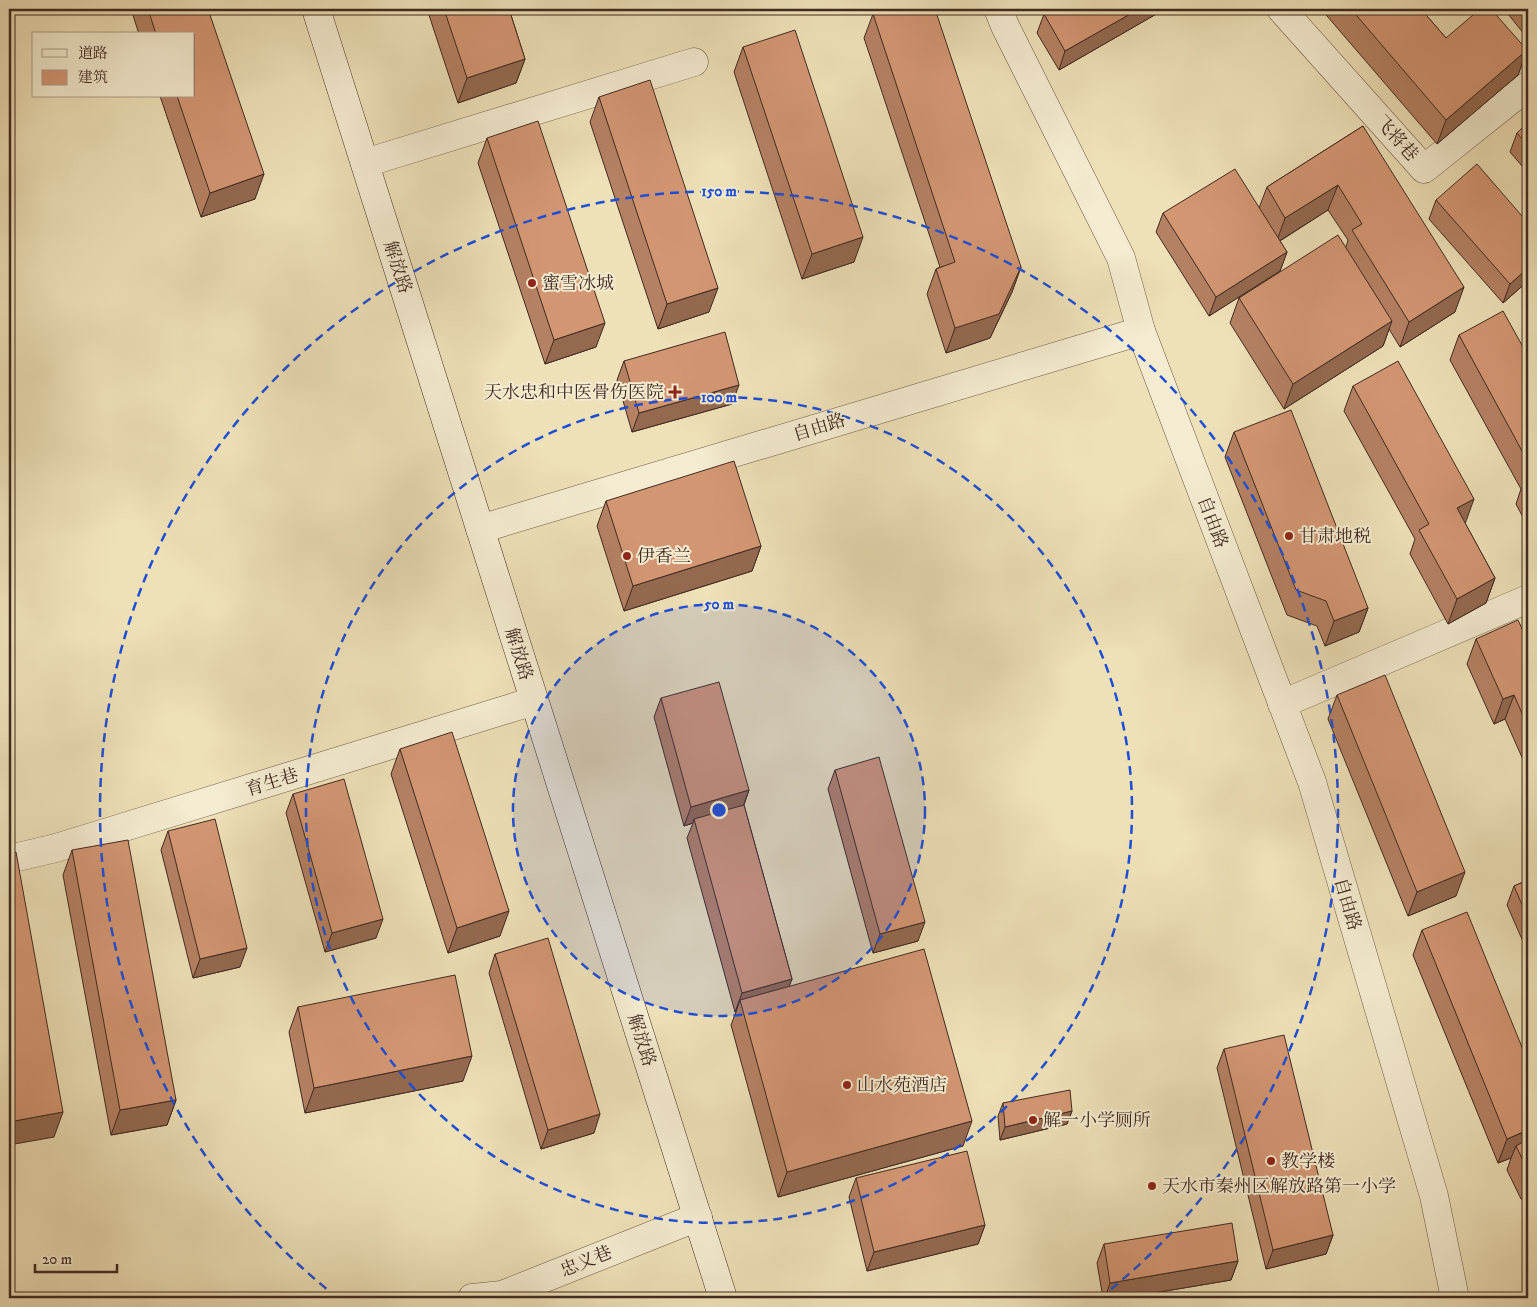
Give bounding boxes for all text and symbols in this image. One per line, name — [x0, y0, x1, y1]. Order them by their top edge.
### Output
legend — [32, 32, 195, 98]
text: 道路 — [78, 44, 108, 63]
text: 建筑 — [78, 68, 108, 87]
street label: 飞将巷 — [1370, 111, 1422, 166]
text: 150 m — [701, 182, 737, 201]
street label: 解放路 — [378, 238, 416, 296]
place label: 蜜雪冰城 — [542, 273, 614, 295]
marker: 蜜雪冰城 — [526, 277, 538, 289]
place label: 天水忠和中医骨伤医院 — [484, 382, 664, 404]
marker: 天水忠和中医骨伤医院 — [668, 385, 682, 399]
text: 100 m — [701, 388, 738, 407]
street label: 自由路 — [790, 410, 848, 446]
street label: 自由路 — [1192, 493, 1232, 552]
place label: 甘肃地税 — [1299, 526, 1371, 548]
marker: 甘肃地税 — [1283, 530, 1295, 542]
place label: 伊香兰 — [637, 546, 691, 568]
marker: 伊香兰 — [621, 550, 633, 562]
text: 50 m — [703, 595, 735, 614]
street label: 解放路 — [500, 625, 536, 683]
street label: 育生巷 — [243, 765, 301, 801]
centre of rings — [710, 801, 728, 819]
street label: 自由路 — [1329, 875, 1365, 933]
street label: 解放路 — [622, 1011, 660, 1069]
place label: 山水苑酒店 — [857, 1075, 947, 1097]
marker: 山水苑酒店 — [841, 1079, 853, 1091]
place label: 解一小学厕所 — [1043, 1110, 1151, 1132]
marker: 解一小学厕所 — [1027, 1114, 1039, 1126]
place label: 教学楼 — [1281, 1151, 1335, 1173]
marker: 教学楼 — [1265, 1155, 1277, 1167]
place label: 天水市秦州区解放路第一小学 — [1162, 1176, 1396, 1198]
marker: 天水市秦州区解放路第一小学 — [1146, 1180, 1158, 1192]
scale bar — [35, 1242, 118, 1274]
street label: 忠义巷 — [557, 1242, 616, 1282]
text: 20 m — [42, 1250, 72, 1269]

